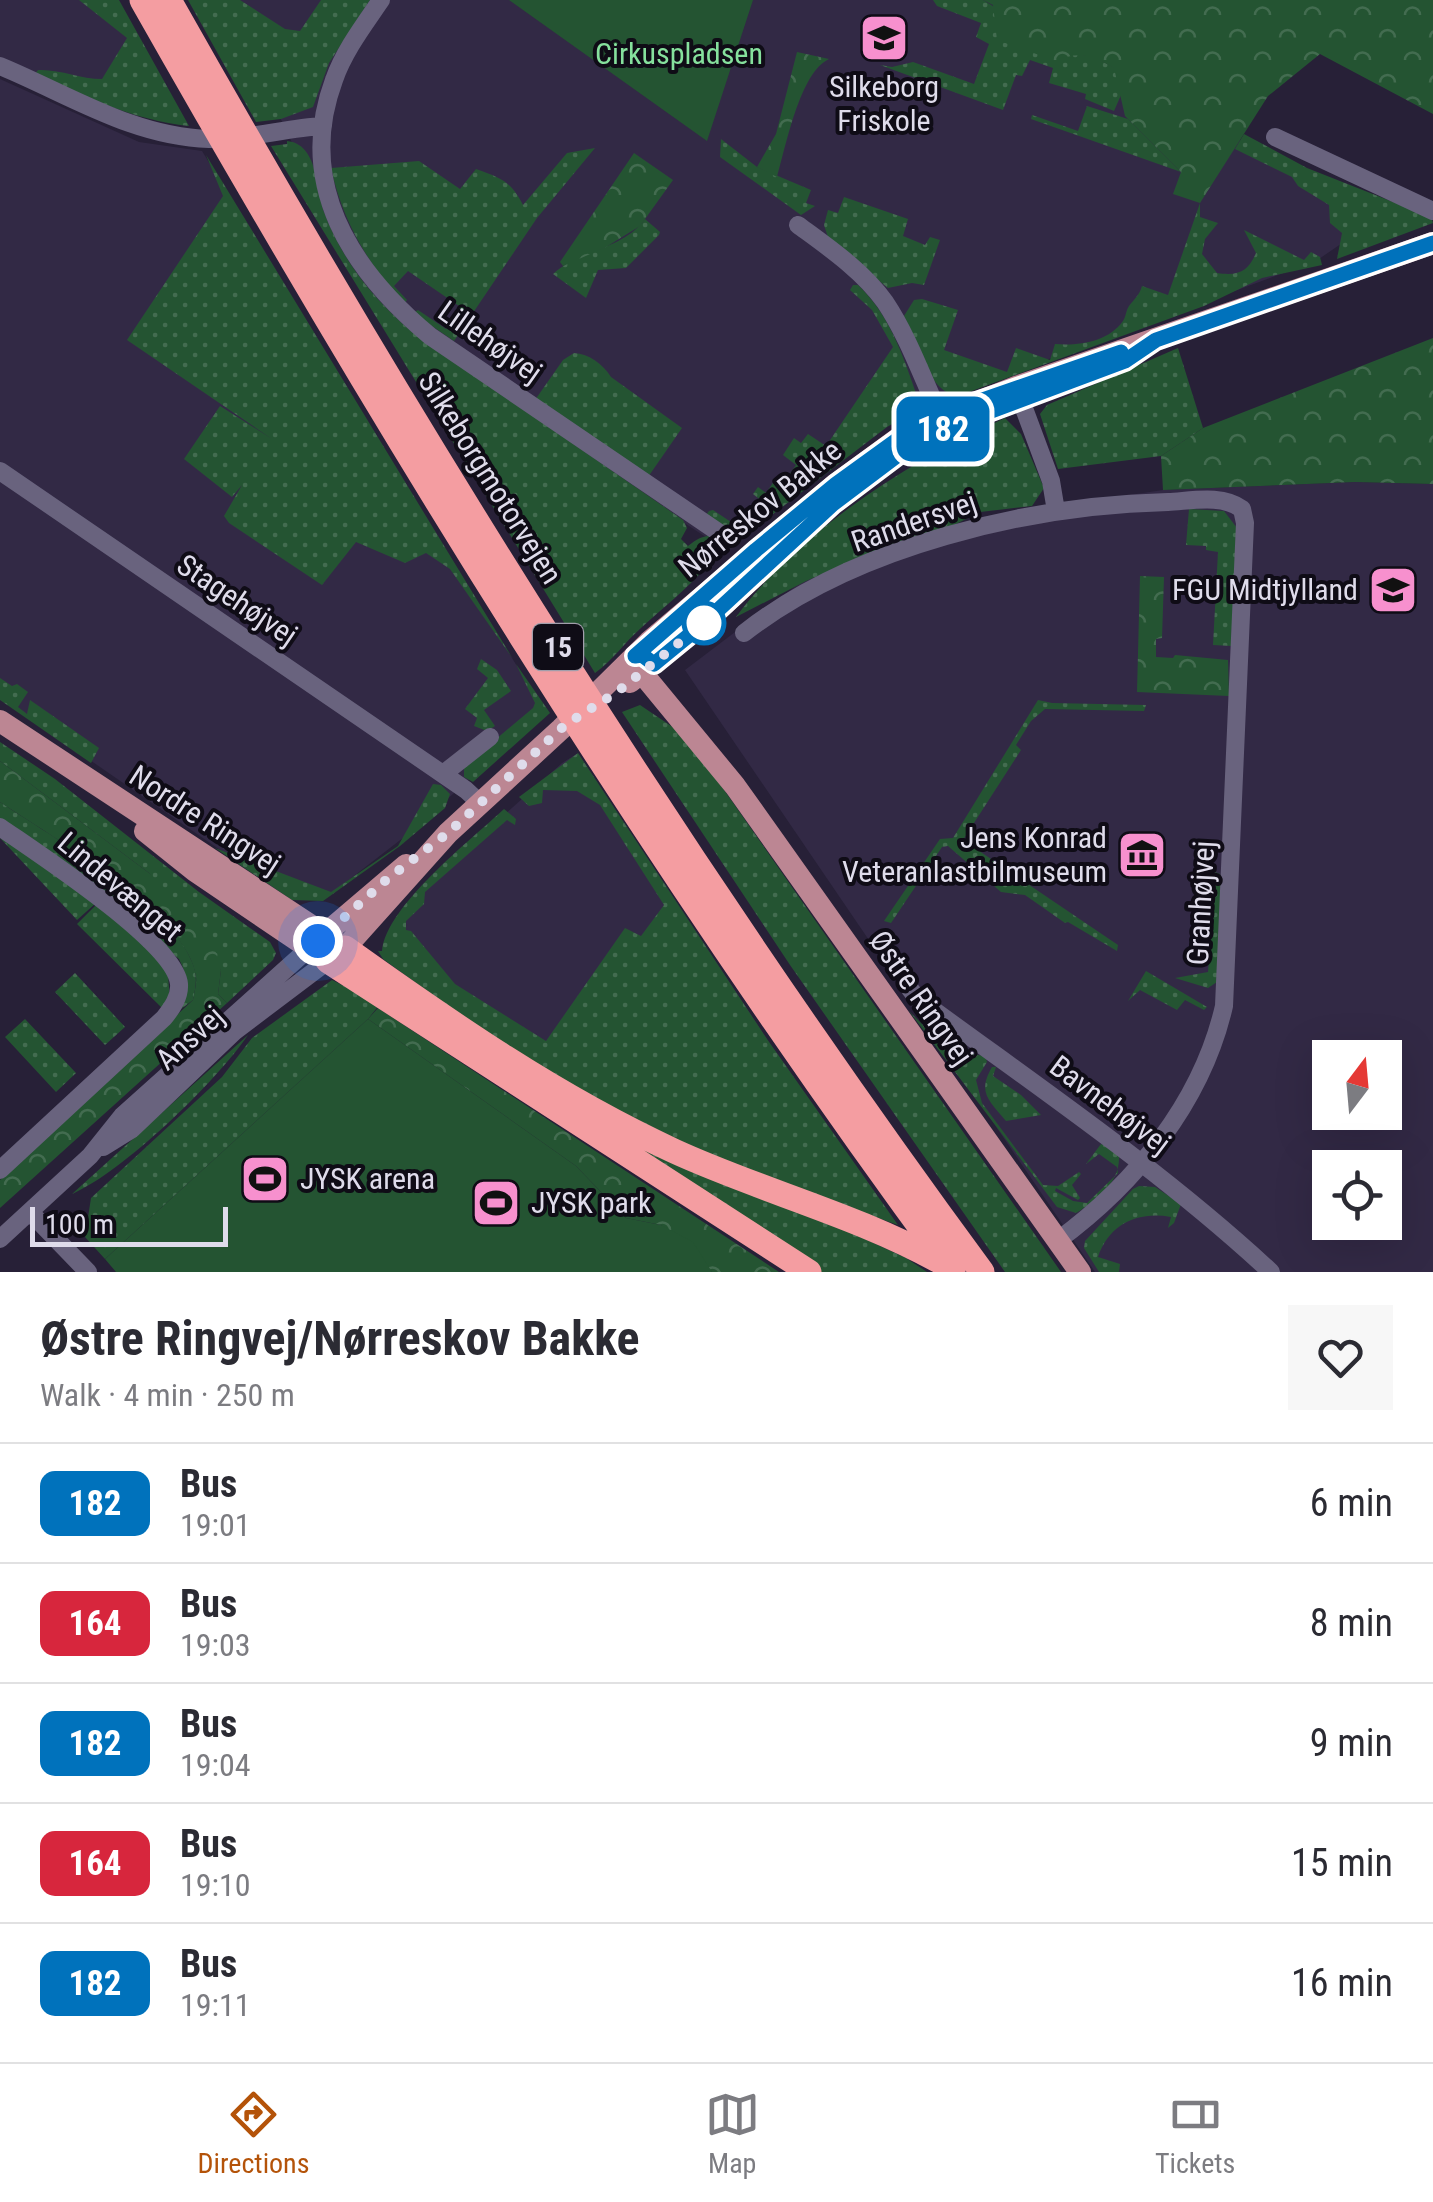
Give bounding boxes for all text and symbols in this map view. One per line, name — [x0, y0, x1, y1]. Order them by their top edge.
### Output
school or university icon: Silkeborg Friskole — [858, 12, 910, 64]
park label: Cirkuspladsen — [595, 36, 763, 71]
place label: Silkeborg Friskole — [829, 69, 939, 138]
street label: Lillehøjvej — [432, 293, 549, 390]
street label: Silkeborgmotorvejen — [411, 365, 570, 590]
line badge: 182 — [886, 396, 1000, 462]
text: 182 — [916, 409, 970, 450]
street label: Nørreskov Bakke — [671, 432, 848, 585]
street label: Randersvej — [847, 484, 981, 559]
street label: Stagehøjvej — [171, 547, 304, 652]
school or university icon: FGU Midtjylland — [1367, 564, 1419, 616]
place label: FGU Midtjylland — [1172, 572, 1358, 607]
unlabelled marker — [683, 602, 725, 644]
road number: 15 — [533, 624, 583, 670]
street label: Nordre Ringvej — [123, 758, 287, 881]
place label: Jens Konrad Veteranlastbilmuseum — [842, 820, 1107, 889]
street label: Lindevænget — [51, 825, 190, 949]
museum icon: Jens Konrad Veteranlastbilmuseum — [1116, 829, 1168, 881]
street label: Granhøjvej — [1180, 840, 1221, 966]
your location — [293, 916, 343, 966]
street label: Østre Ringvej — [862, 924, 980, 1072]
street label: Ansvej — [149, 998, 231, 1077]
north arrow — [1312, 1040, 1402, 1130]
map controls — [1312, 1040, 1402, 1240]
street label: Bavnehøjvej — [1043, 1048, 1177, 1161]
button: locate — [1312, 1150, 1402, 1240]
sports icon: JYSK arena — [239, 1153, 291, 1205]
place label: JYSK arena — [300, 1161, 435, 1196]
sports icon: JYSK park — [470, 1177, 522, 1229]
place label: JYSK park — [531, 1185, 652, 1220]
scale bar — [30, 1202, 228, 1246]
text: 100 m — [45, 1208, 114, 1241]
button: heart — [1288, 1305, 1393, 1410]
text: Østre Ringvej/Nørreskov Bakke — [40, 1310, 640, 1367]
text: Walk · 4 min · 250 m — [40, 1376, 295, 1414]
text: Bus — [180, 1462, 237, 1506]
text: 6 min — [1310, 1481, 1393, 1525]
text: 182 — [68, 1483, 122, 1524]
text: 19:01 — [180, 1506, 251, 1544]
text: Bus — [180, 1582, 237, 1626]
text: 8 min — [1310, 1601, 1393, 1645]
text: 164 — [68, 1603, 122, 1644]
text: 19:03 — [180, 1626, 251, 1664]
text: Bus — [180, 1702, 237, 1746]
text: 9 min — [1310, 1721, 1393, 1765]
text: 182 — [68, 1723, 122, 1764]
text: 19:04 — [180, 1746, 251, 1784]
text: Bus — [180, 1822, 237, 1866]
text: 15 min — [1291, 1841, 1393, 1885]
text: 164 — [68, 1843, 122, 1884]
text: 19:10 — [180, 1866, 251, 1904]
text: Bus — [180, 1942, 237, 1986]
text: 16 min — [1291, 1961, 1393, 2005]
text: 182 — [68, 1963, 122, 2004]
text: 19:11 — [180, 1986, 251, 2024]
tab: Directions — [198, 2087, 309, 2180]
tab: Map — [705, 2087, 760, 2180]
tab: Tickets — [1155, 2087, 1235, 2180]

